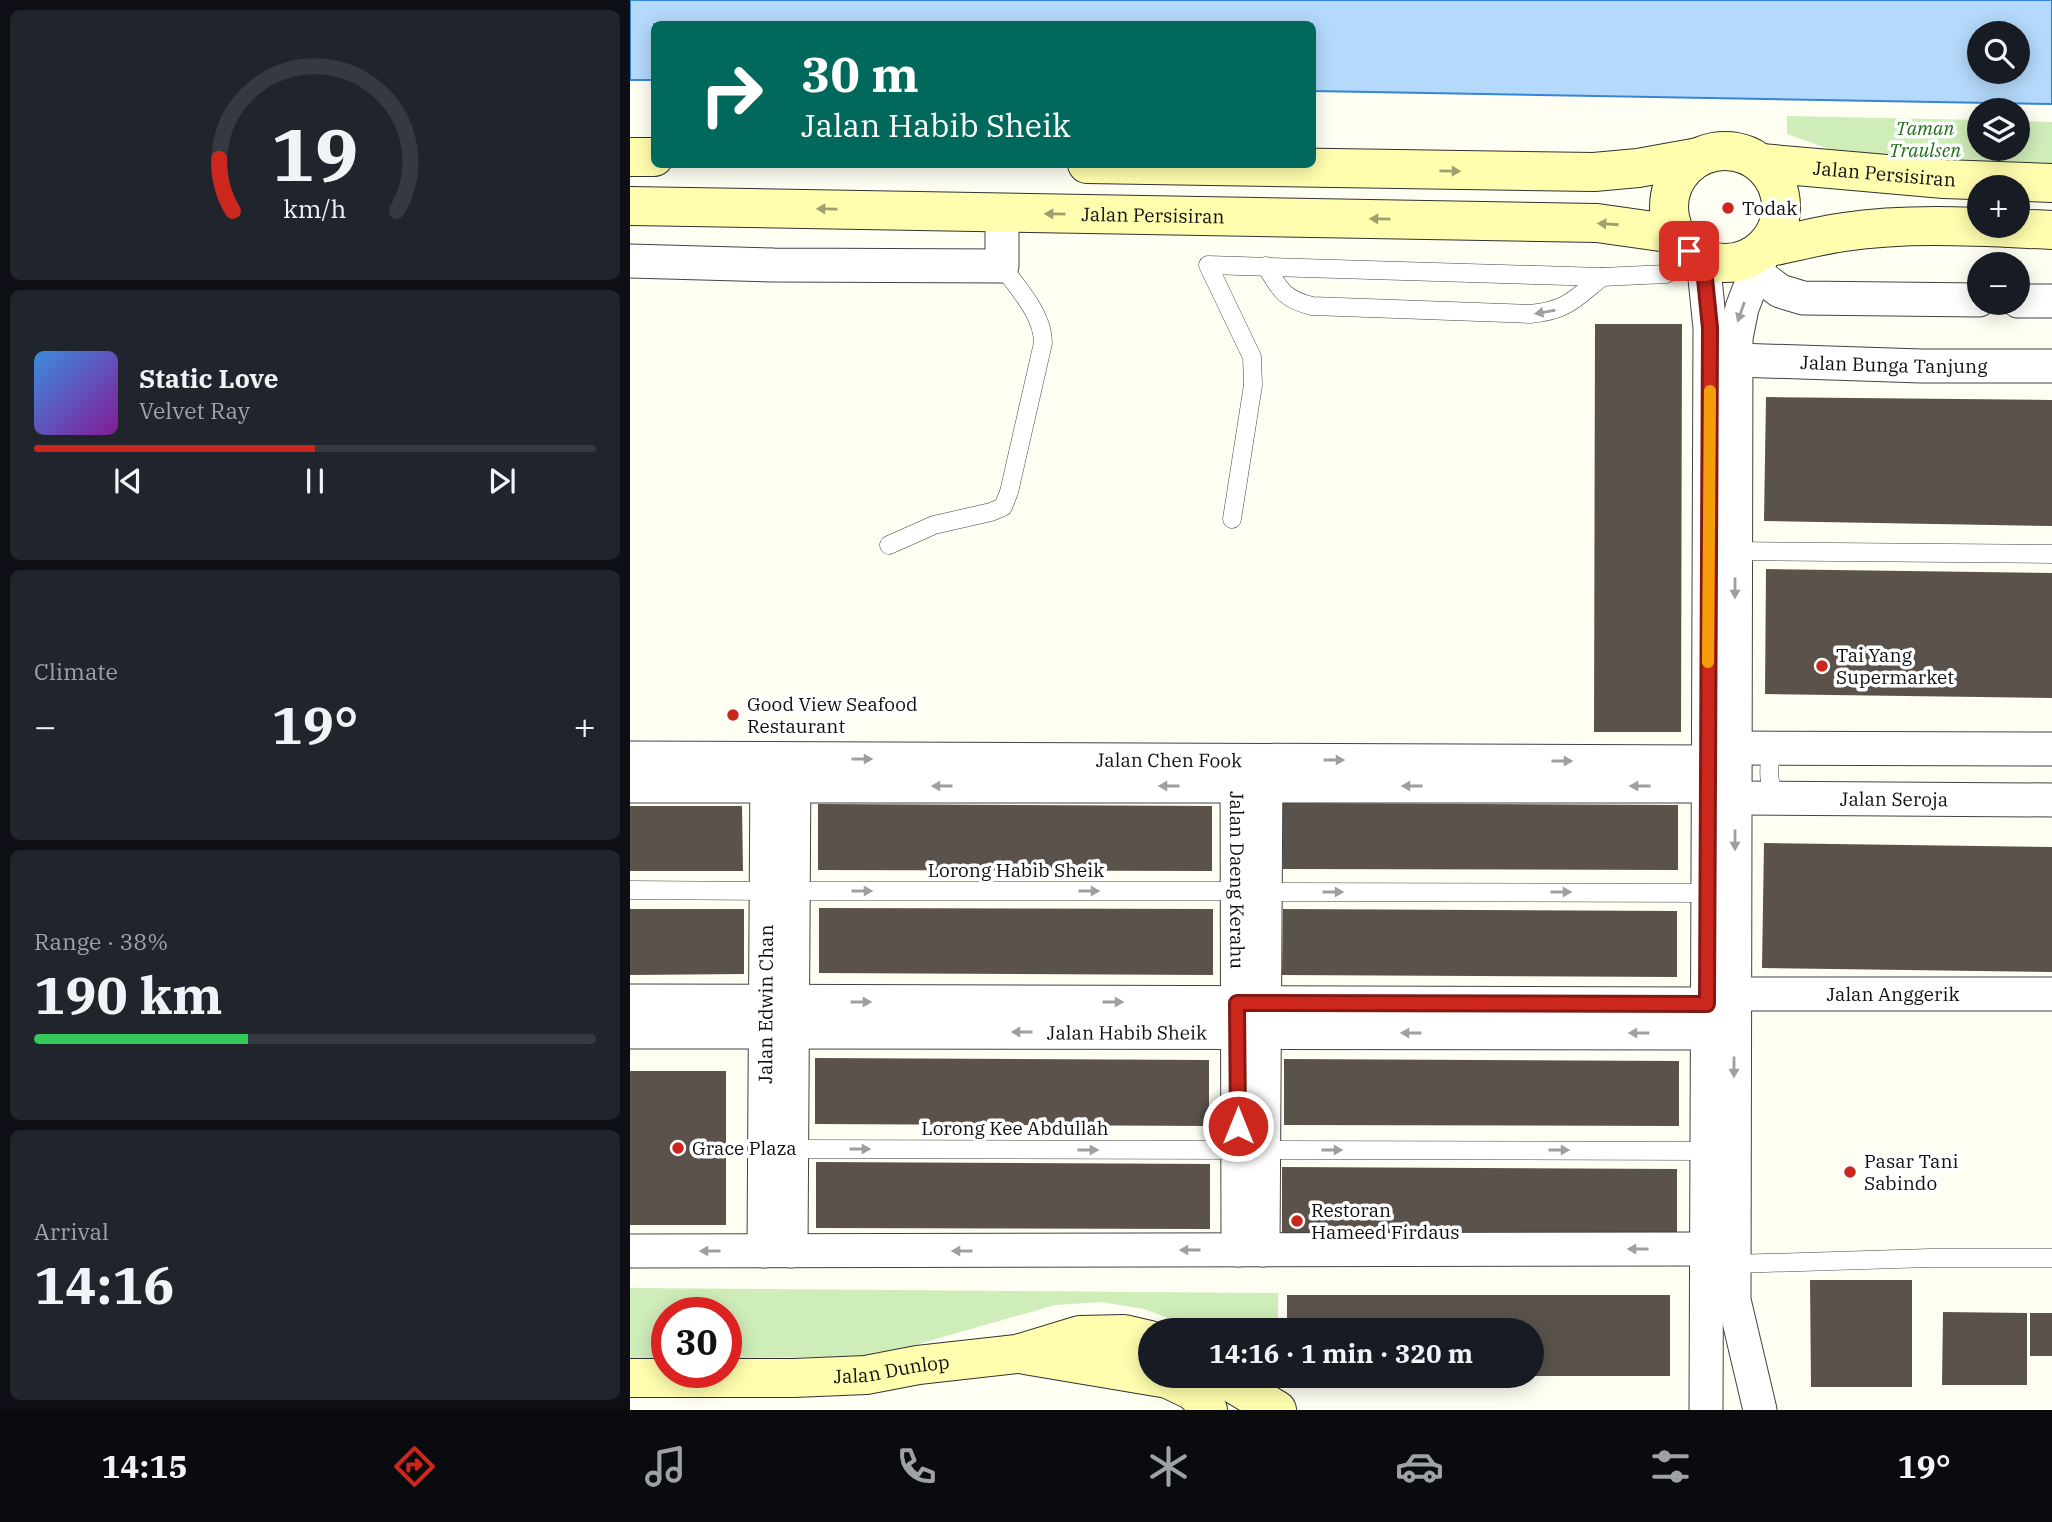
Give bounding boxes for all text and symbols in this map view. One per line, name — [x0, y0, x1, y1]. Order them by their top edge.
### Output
map controls — [1967, 21, 2030, 315]
button: search — [1967, 21, 2030, 84]
text: 30 m — [801, 42, 919, 105]
icon: right — [686, 49, 777, 140]
button: layers — [1967, 98, 2030, 161]
text: Jalan Habib Sheik — [801, 104, 1071, 146]
text: 19 — [271, 106, 359, 201]
park label: Taman Traulsen — [1889, 116, 1961, 162]
street label: Jalan Persisiran — [1812, 156, 1956, 191]
one-way arrow — [1439, 165, 1461, 176]
button: + — [1967, 175, 2030, 238]
text: km/h — [283, 192, 347, 225]
place label: Todak — [1742, 196, 1797, 220]
marker: Todak — [1720, 200, 1736, 216]
street label: Jalan Persisiran — [1081, 202, 1225, 228]
one-way arrow — [816, 204, 838, 215]
one-way arrow — [1043, 208, 1065, 219]
one-way arrow — [1369, 214, 1391, 225]
one-way arrow — [1596, 218, 1618, 229]
pin — [1659, 221, 1719, 281]
icon: arrive — [1670, 232, 1708, 270]
button: − — [1967, 252, 2030, 315]
one-way arrow — [1735, 302, 1746, 323]
one-way arrow — [1534, 306, 1556, 317]
street label: Jalan Bunga Tanjung — [1800, 350, 1988, 378]
text: Static Love — [139, 361, 278, 395]
text: Velvet Ray — [139, 395, 250, 425]
icon: previous — [109, 462, 147, 500]
icon: pause — [296, 462, 334, 500]
icon: next — [483, 462, 521, 500]
one-way arrow — [1729, 577, 1741, 599]
place label: Tai Yang Supermarket — [1836, 643, 1954, 689]
text: Climate — [34, 656, 118, 686]
marker: Tai Yang Supermarket — [1814, 658, 1830, 674]
text: 19° — [272, 691, 358, 758]
place label: Good View Seafood Restaurant — [747, 692, 918, 738]
text: − — [34, 701, 57, 750]
text: + — [573, 701, 596, 750]
marker: Good View Seafood Restaurant — [725, 707, 741, 723]
street label: Jalan Chen Fook — [1096, 748, 1242, 772]
one-way arrow — [852, 753, 874, 765]
one-way arrow — [1324, 754, 1346, 766]
one-way arrow — [1551, 755, 1573, 767]
one-way arrow — [931, 780, 953, 792]
one-way arrow — [1158, 780, 1180, 792]
one-way arrow — [1401, 780, 1423, 792]
one-way arrow — [1628, 780, 1650, 792]
street label: Jalan Seroja — [1840, 787, 1948, 811]
street label: Jalan Daeng Kerahu — [1225, 791, 1249, 969]
one-way arrow — [1729, 829, 1741, 851]
street label: Lorong Habib Sheik — [928, 858, 1104, 882]
one-way arrow — [851, 885, 873, 897]
one-way arrow — [1079, 885, 1101, 897]
one-way arrow — [1323, 886, 1345, 898]
one-way arrow — [1550, 886, 1572, 898]
street label: Jalan Edwin Chan — [753, 924, 778, 1084]
text: Range · 38% — [34, 926, 168, 956]
text: 190 km — [34, 961, 223, 1028]
street label: Jalan Anggerik — [1826, 982, 1960, 1006]
one-way arrow — [850, 996, 872, 1008]
one-way arrow — [1102, 996, 1124, 1008]
street label: Jalan Habib Sheik — [1047, 1020, 1207, 1045]
one-way arrow — [1011, 1026, 1033, 1038]
one-way arrow — [1400, 1027, 1422, 1039]
one-way arrow — [1627, 1027, 1649, 1039]
one-way arrow — [1728, 1056, 1740, 1078]
position arrow — [1201, 1089, 1275, 1163]
street label: Lorong Kee Abdullah — [921, 1116, 1109, 1140]
place label: Grace Plaza — [692, 1136, 797, 1160]
marker: Grace Plaza — [670, 1140, 686, 1156]
one-way arrow — [849, 1143, 871, 1155]
one-way arrow — [1077, 1144, 1099, 1156]
one-way arrow — [1321, 1144, 1343, 1156]
one-way arrow — [1548, 1145, 1570, 1156]
place label: Pasar Tani Sabindo — [1864, 1149, 1959, 1195]
marker: Pasar Tani Sabindo — [1842, 1164, 1858, 1180]
place label: Restoran Hameed Firdaus — [1311, 1198, 1460, 1244]
marker: Restoran Hameed Firdaus — [1289, 1213, 1305, 1229]
text: Arrival — [34, 1216, 109, 1246]
one-way arrow — [1626, 1243, 1648, 1255]
one-way arrow — [1178, 1244, 1200, 1256]
one-way arrow — [699, 1245, 721, 1257]
one-way arrow — [951, 1245, 973, 1256]
text: 14:16 — [34, 1251, 175, 1318]
speed limit sign: 30 — [651, 1297, 742, 1388]
text: 14:16 · 1 min · 320 m — [1209, 1336, 1473, 1370]
street label: Jalan Dunlop — [833, 1350, 951, 1388]
icon: directions — [390, 1442, 439, 1491]
icon: music — [641, 1442, 690, 1491]
icon: phone — [892, 1442, 941, 1491]
icon: climate — [1144, 1442, 1193, 1491]
icon: car — [1395, 1442, 1444, 1491]
icon: filters — [1646, 1442, 1695, 1491]
text: 14:15 — [101, 1445, 188, 1487]
text: 19° — [1897, 1445, 1951, 1487]

